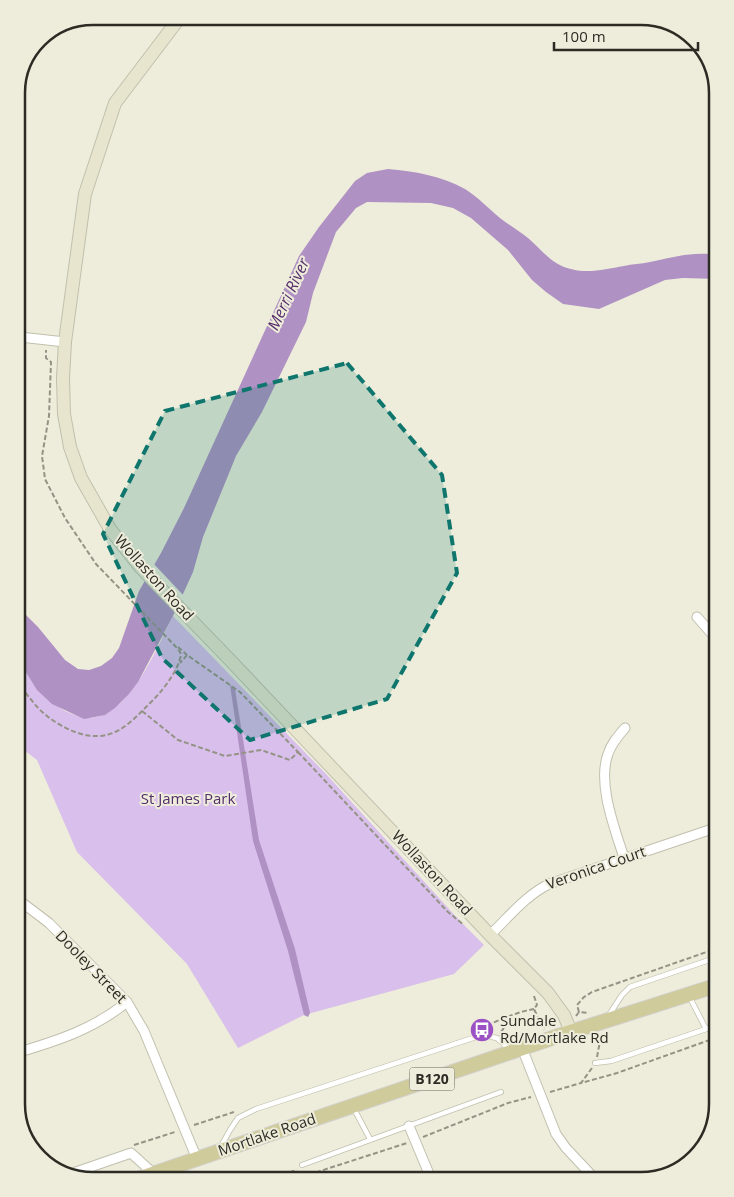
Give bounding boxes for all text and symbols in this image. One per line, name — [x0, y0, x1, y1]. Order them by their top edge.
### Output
scale bar — [554, 20, 698, 52]
text: 100 m — [562, 26, 606, 46]
water label: Merri River — [262, 254, 315, 334]
street label: Wollaston Road — [111, 530, 199, 625]
park label: St James Park — [141, 788, 235, 808]
street label: Wollaston Road — [388, 826, 477, 919]
street label: Veronica Court — [543, 841, 648, 893]
street label: Dooley Street — [52, 925, 132, 1007]
place label: Sundale Rd/Mortlake Rd — [500, 1010, 609, 1047]
bus stop icon: Sundale Rd/Mortlake Rd — [469, 1017, 495, 1043]
road number: B120 — [410, 1068, 454, 1090]
street label: Mortlake Road — [215, 1108, 318, 1160]

